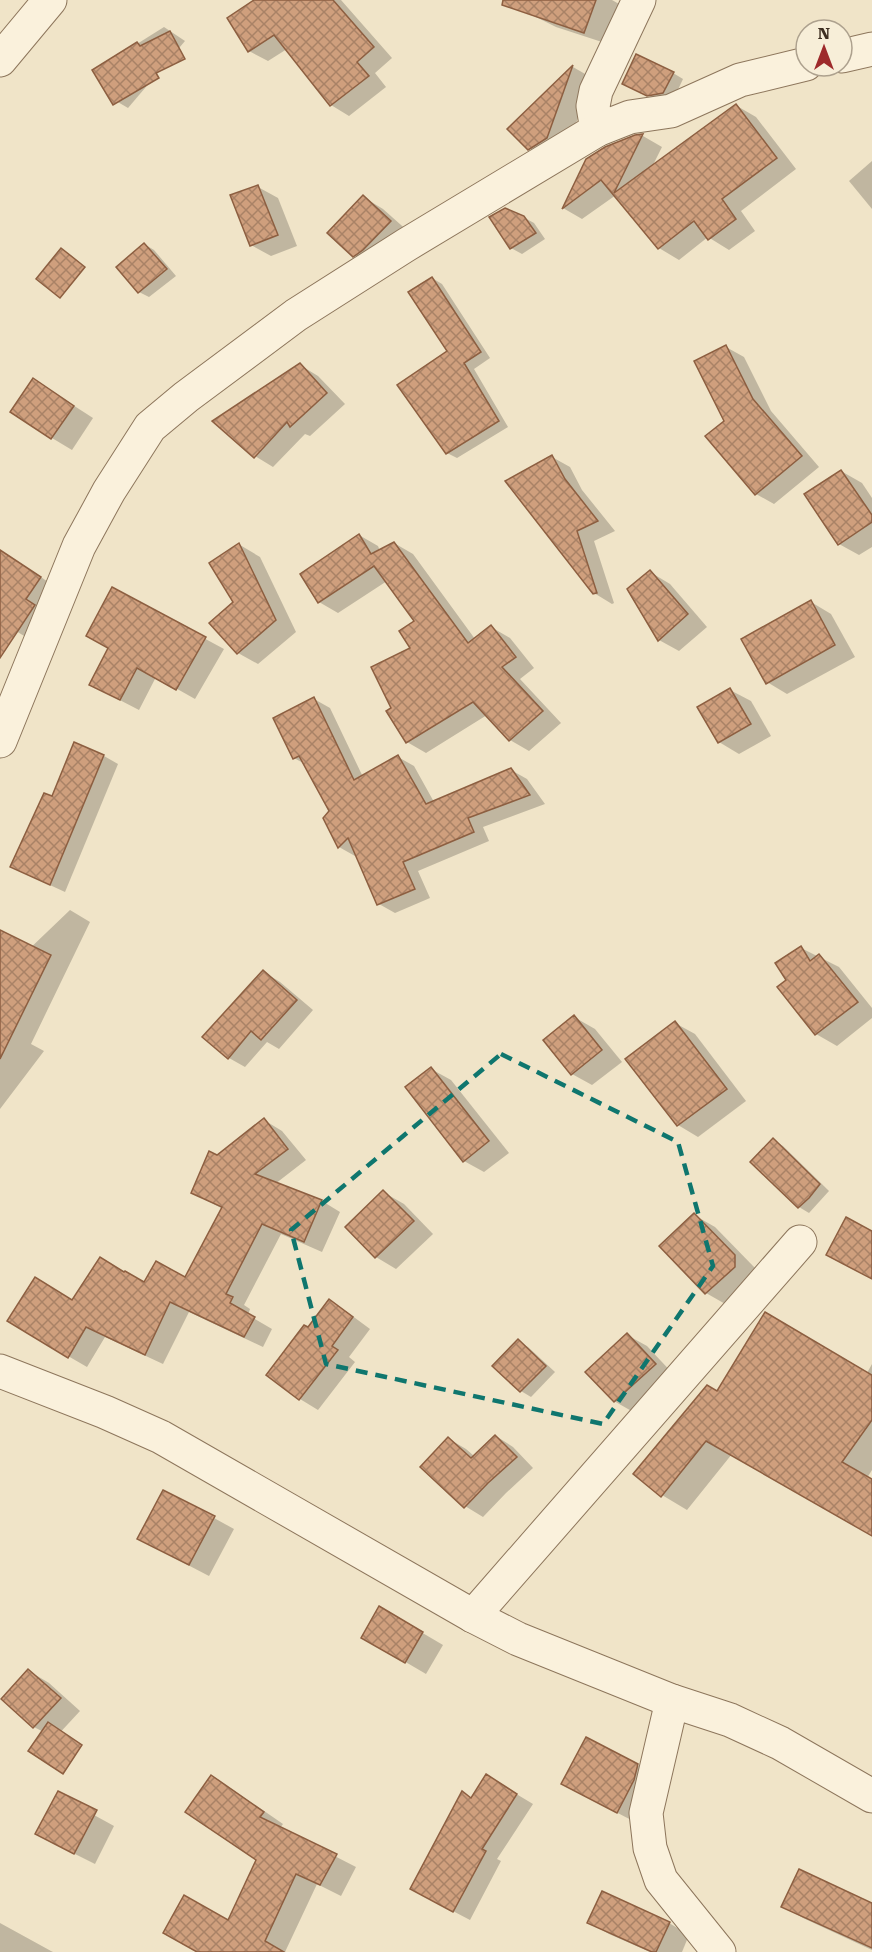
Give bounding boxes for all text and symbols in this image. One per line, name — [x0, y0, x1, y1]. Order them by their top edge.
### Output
north arrow — [794, 18, 854, 78]
text: N — [818, 24, 830, 43]

